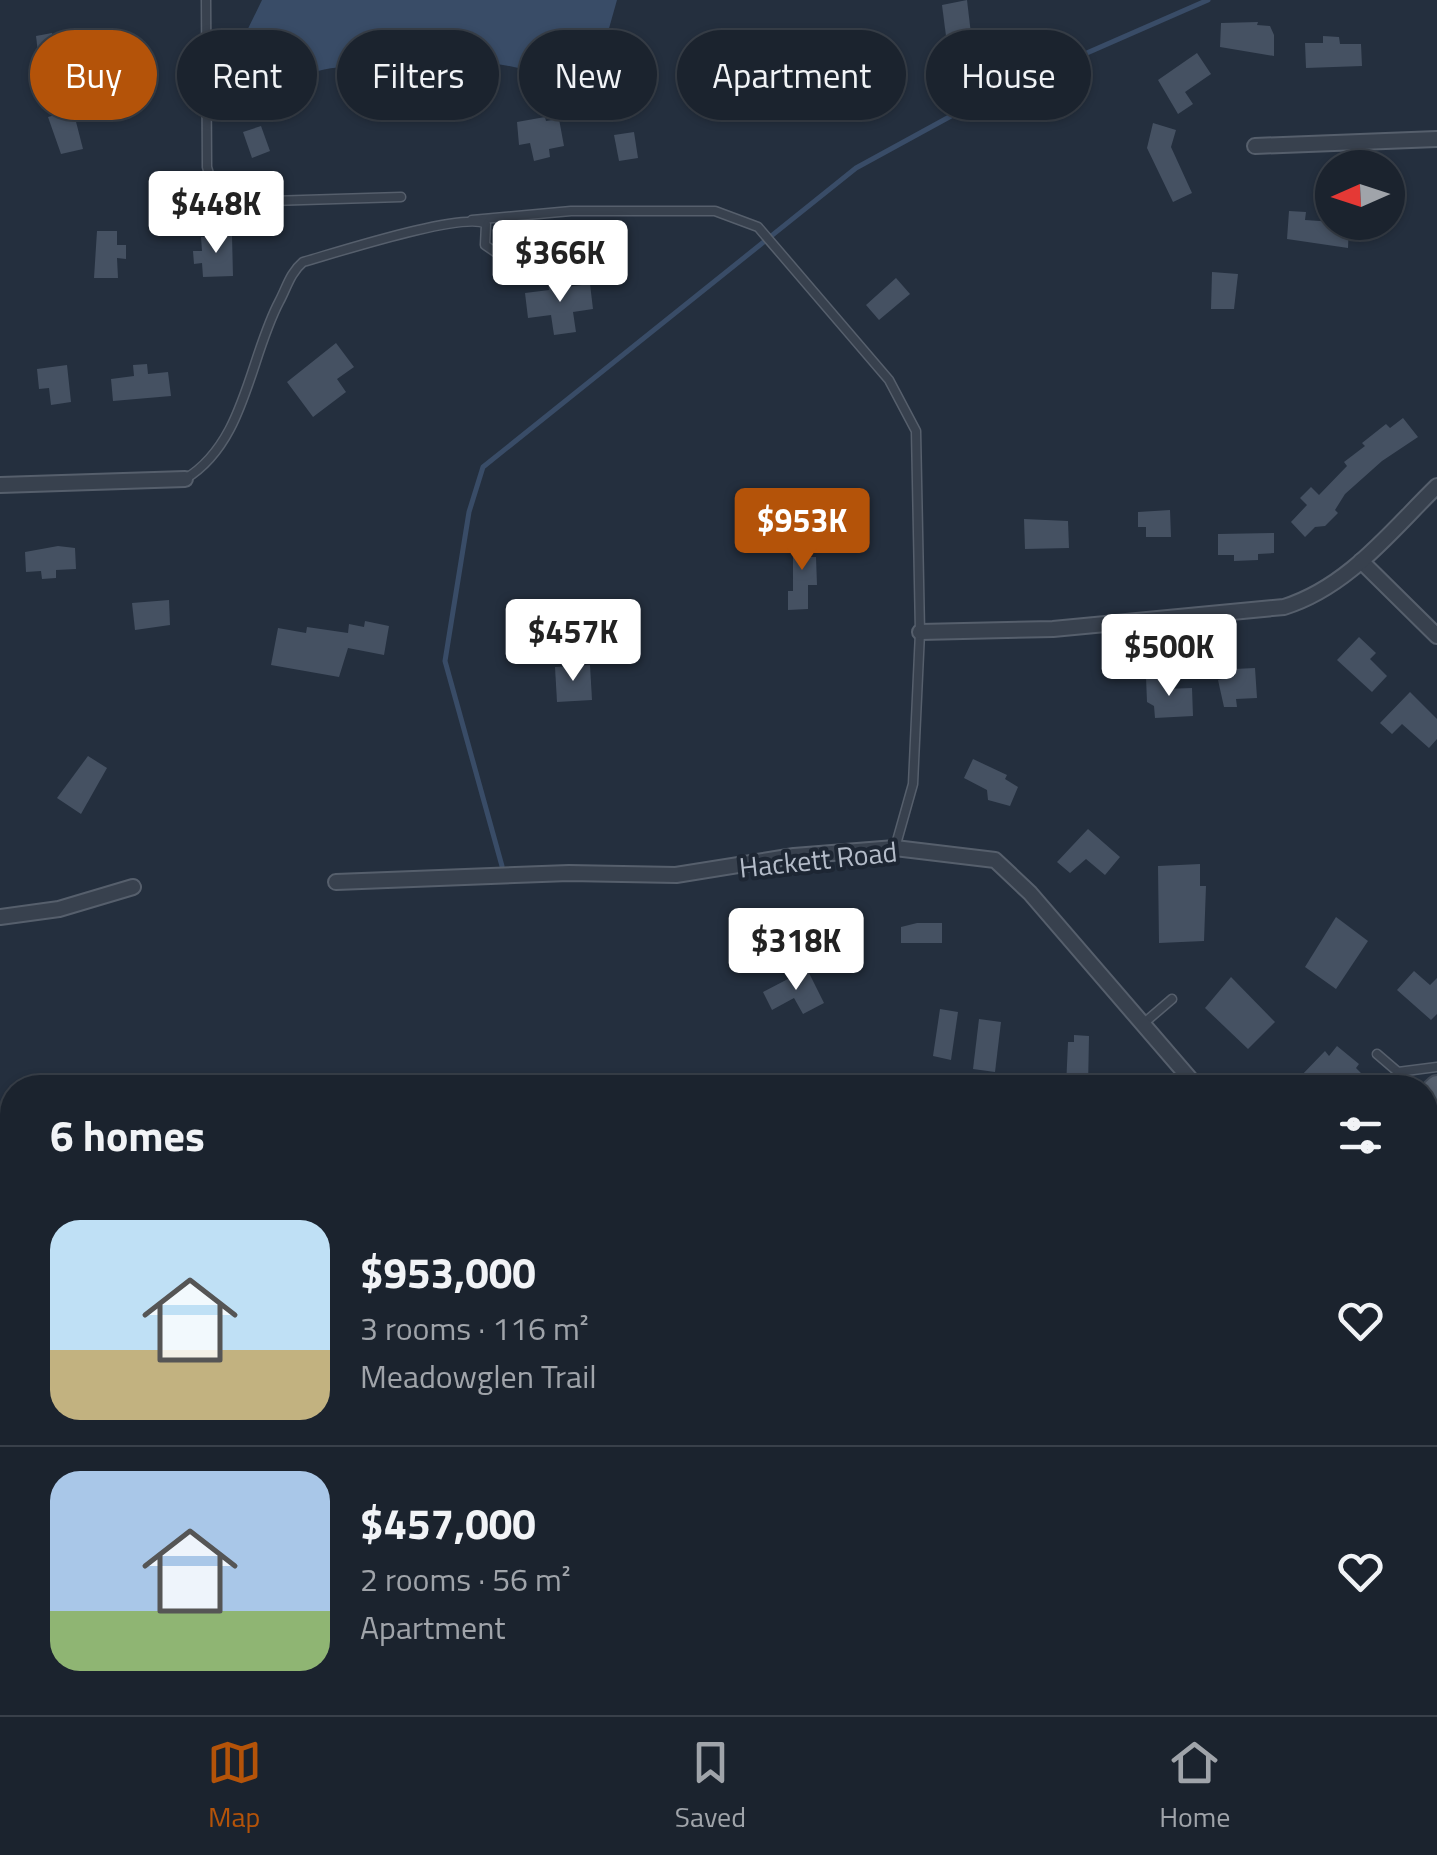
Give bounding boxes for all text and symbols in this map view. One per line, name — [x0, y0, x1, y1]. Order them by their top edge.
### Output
chip: Buy — [30, 30, 157, 120]
chip: Rent — [177, 30, 317, 120]
chip: Filters — [337, 30, 499, 120]
chip: New — [519, 30, 657, 120]
chip: Apartment — [677, 30, 906, 120]
chip: House — [926, 30, 1091, 120]
north arrow — [1315, 150, 1405, 240]
map controls — [1315, 150, 1405, 240]
pin: $448K — [146, 171, 286, 256]
text: $448K — [171, 179, 261, 227]
pin: $366K — [490, 220, 630, 305]
text: $366K — [515, 228, 605, 276]
pin: $953K — [732, 488, 872, 573]
text: $953K — [757, 496, 847, 544]
pin: $457K — [503, 599, 643, 684]
text: $457K — [528, 607, 618, 655]
pin: $500K — [1099, 614, 1239, 699]
text: $500K — [1124, 622, 1214, 670]
street label: Hackett Road — [737, 829, 899, 889]
pin: $318K — [726, 908, 866, 993]
text: $318K — [751, 916, 841, 964]
text: 6 homes — [50, 1103, 205, 1167]
icon: filters — [1333, 1108, 1388, 1163]
text: $953,000 — [360, 1240, 536, 1304]
icon: home — [130, 1260, 250, 1380]
icon: heart — [1333, 1293, 1388, 1348]
text: 3 rooms · 116 m² — [360, 1304, 589, 1352]
text: Meadowglen Trail — [360, 1352, 597, 1400]
text: $457,000 — [360, 1491, 536, 1555]
icon: home — [130, 1511, 250, 1631]
icon: heart — [1333, 1544, 1388, 1599]
text: 2 rooms · 56 m² — [360, 1555, 571, 1603]
text: Apartment — [360, 1603, 506, 1651]
tab: Map — [207, 1735, 262, 1838]
tab: Saved — [675, 1735, 746, 1838]
tab: Home — [1159, 1735, 1230, 1838]

